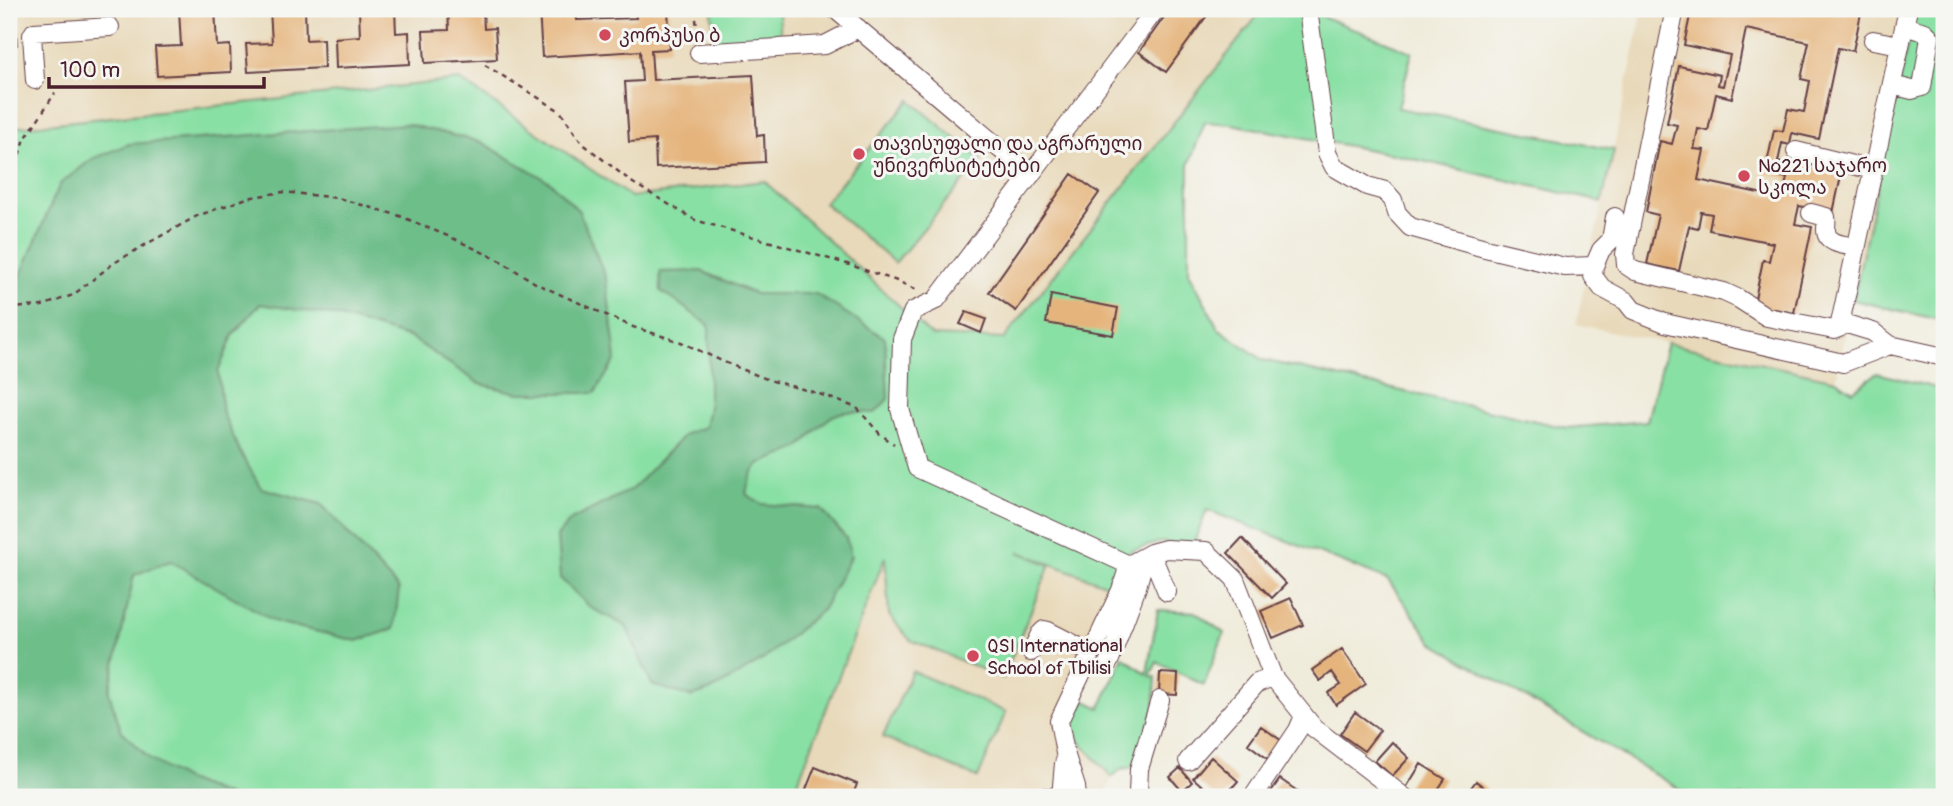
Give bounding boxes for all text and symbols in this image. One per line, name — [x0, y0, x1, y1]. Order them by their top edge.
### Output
place label: კორპუსი ბ — [619, 24, 721, 48]
marker: კორპუსი ბ — [597, 27, 613, 43]
scale bar — [49, 46, 264, 90]
text: 100 m — [60, 57, 120, 84]
place label: თავისუფალი და აგრარული უნივერსიტეტები — [873, 132, 1142, 178]
marker: თავისუფალი და აგრარული უნივერსიტეტები — [851, 146, 867, 162]
place label: №221 საჯარო სკოლა — [1758, 154, 1887, 200]
marker: №221 საჯარო სკოლა — [1736, 168, 1752, 184]
place label: QSI International School of Tbilisi — [987, 634, 1123, 680]
marker: QSI International School of Tbilisi — [965, 648, 981, 664]

